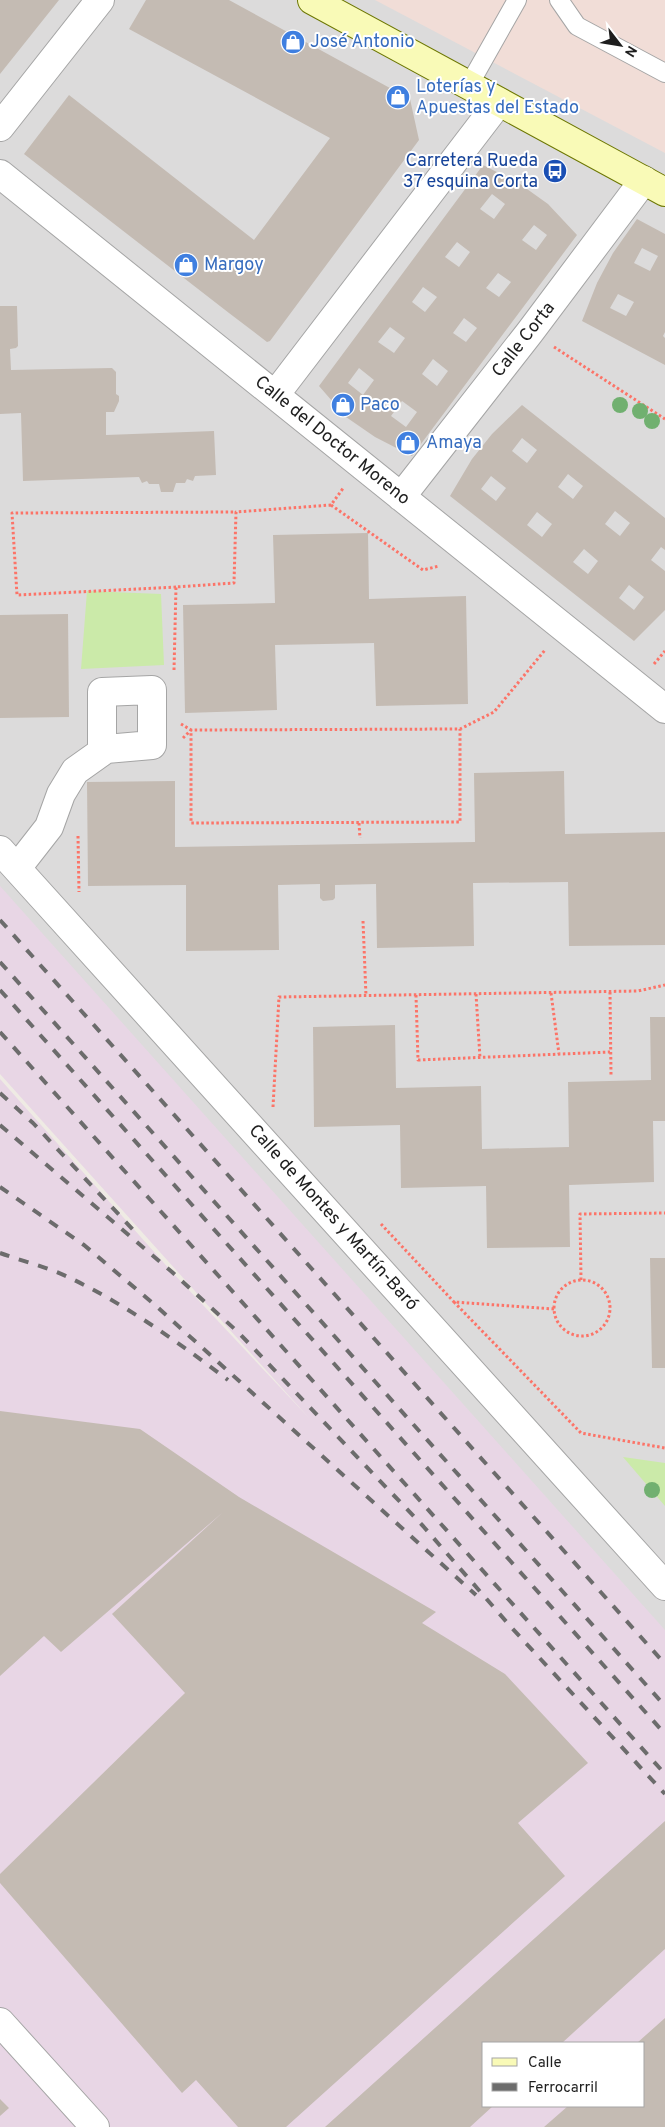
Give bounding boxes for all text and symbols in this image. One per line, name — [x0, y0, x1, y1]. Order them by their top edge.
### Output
north arrow — [595, 20, 645, 70]
shop icon: José Antonio — [280, 29, 306, 55]
place label: José Antonio — [310, 31, 415, 54]
text: N — [620, 42, 640, 60]
place label: Loterías y Apuestas del Estado — [416, 76, 579, 120]
shop icon: Loterías y Apuestas del Estado — [385, 84, 411, 110]
place label: Carretera Rueda 37 esquina Corta — [403, 150, 538, 194]
bus stop icon: Carretera Rueda 37 esquina Corta — [542, 158, 568, 184]
shop icon: Margoy — [173, 252, 199, 278]
place label: Margoy — [204, 254, 264, 277]
street label: Calle Corta — [487, 298, 561, 382]
street label: Calle del Doctor Moreno — [250, 371, 414, 511]
shop icon: Paco — [330, 392, 356, 418]
place label: Paco — [360, 394, 400, 417]
shop icon: Amaya — [395, 430, 421, 456]
place label: Amaya — [426, 432, 482, 455]
street label: Calle de Montes y Martín-Baró — [243, 1120, 423, 1316]
legend — [482, 2042, 645, 2107]
text: Calle — [528, 2054, 562, 2073]
text: Ferrocarril — [528, 2079, 598, 2098]

